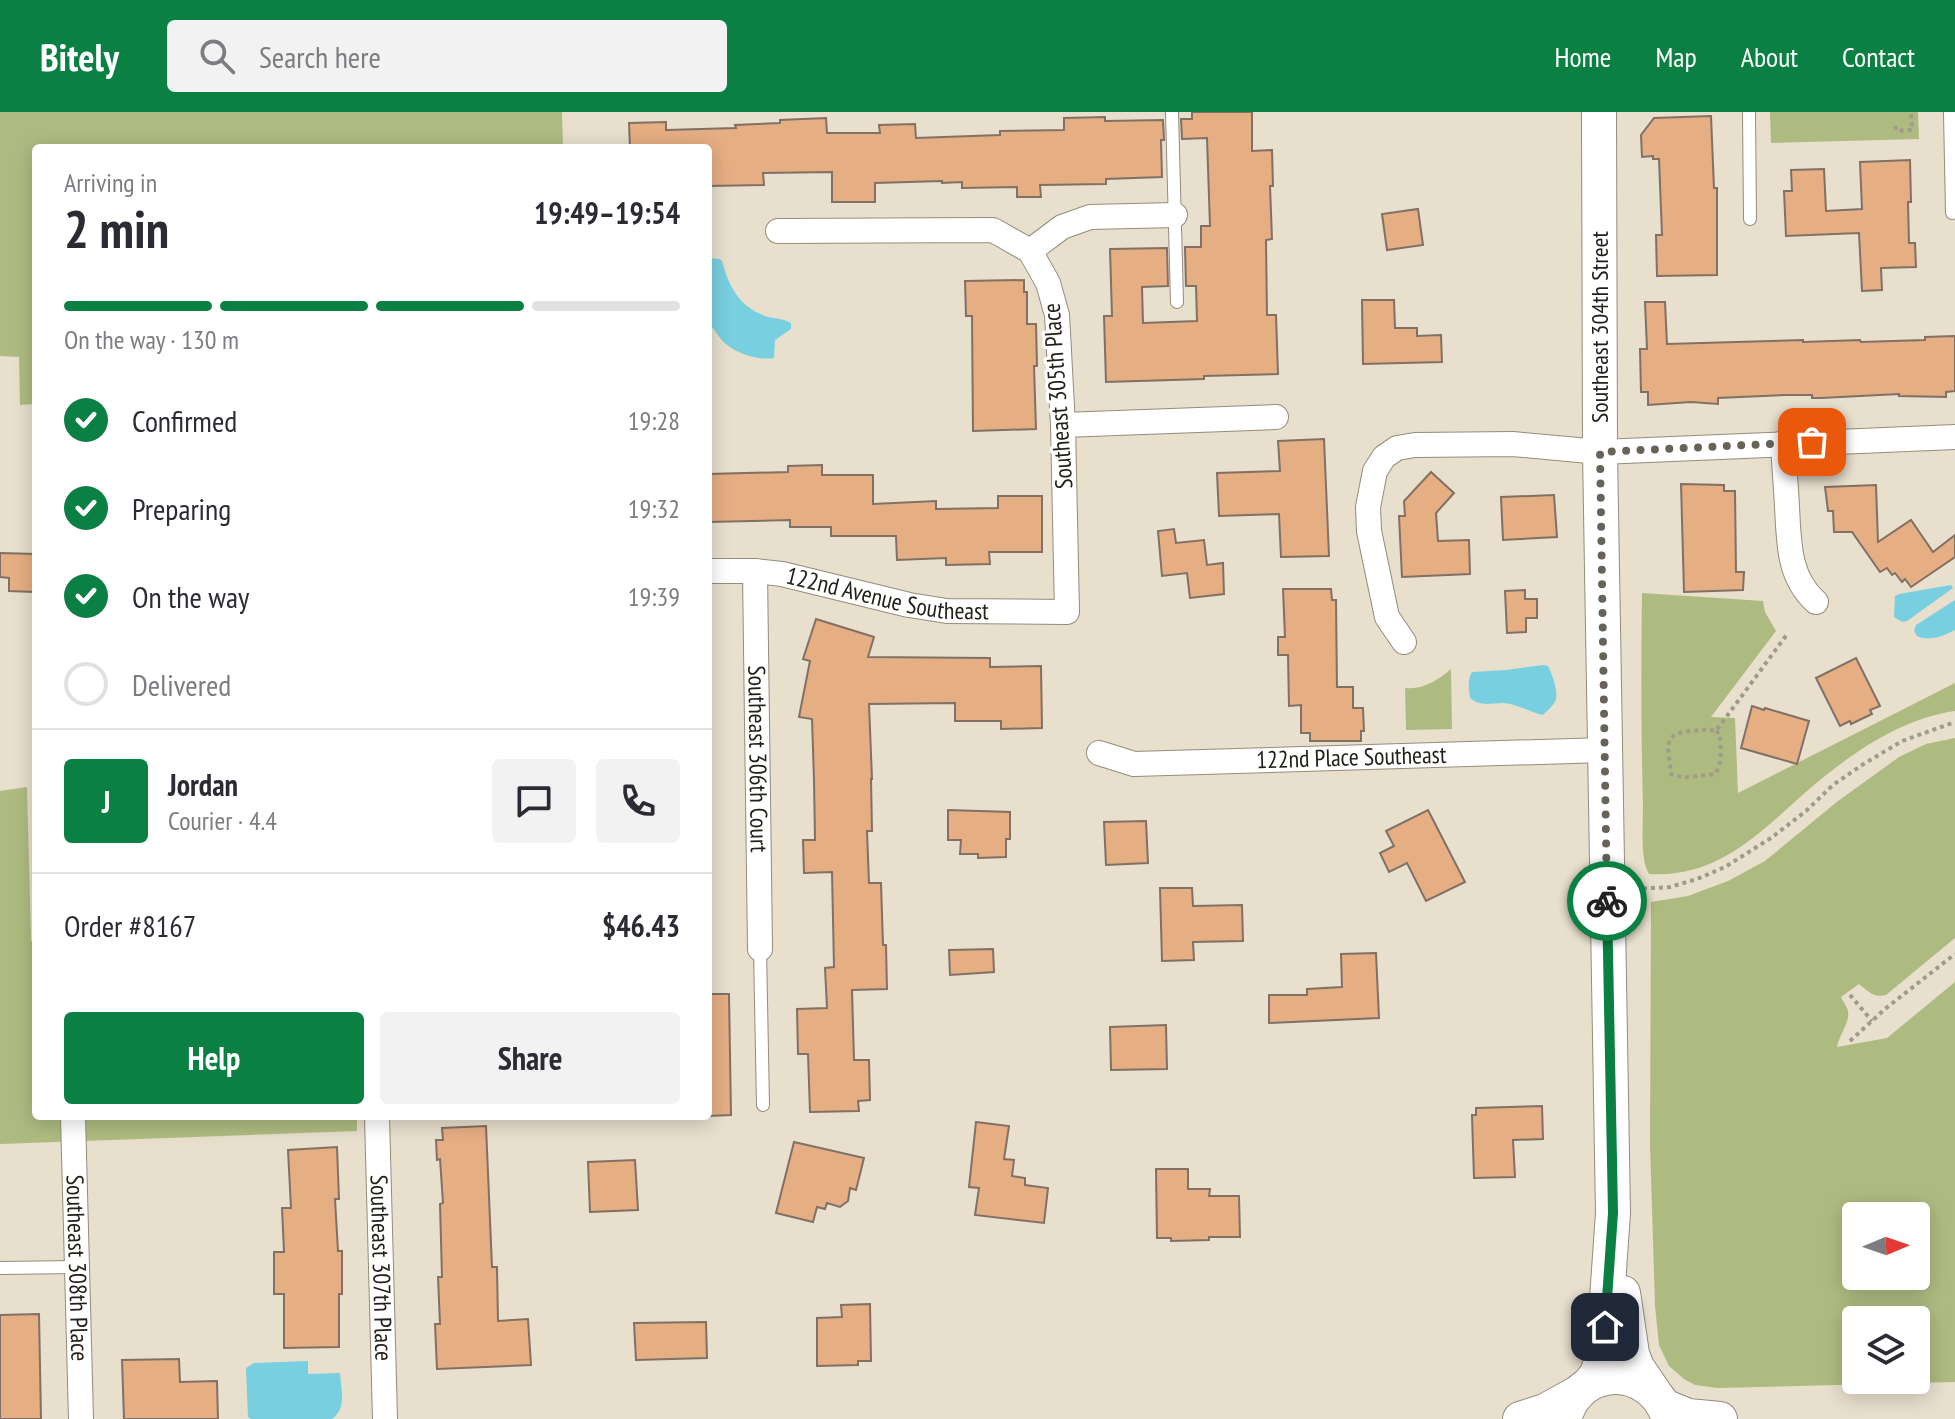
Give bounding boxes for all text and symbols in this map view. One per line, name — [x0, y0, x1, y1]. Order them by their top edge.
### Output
search box — [167, 20, 727, 92]
text: Bitely — [40, 32, 119, 81]
icon: search — [195, 34, 239, 78]
text: Search here — [259, 37, 381, 76]
text: Home — [1555, 38, 1611, 75]
text: Map — [1655, 38, 1697, 75]
text: About — [1741, 38, 1798, 75]
text: Contact — [1842, 38, 1915, 75]
text: Arriving in — [64, 166, 157, 199]
text: 19:49–19:54 — [534, 193, 680, 232]
text: 2 min — [64, 195, 169, 262]
street label: Southeast 304th Street — [1584, 231, 1615, 423]
street label: Southeast 305th Place — [1036, 302, 1079, 490]
text: On the way · 130 m — [64, 323, 239, 356]
icon: check — [64, 398, 108, 442]
text: Confirmed — [132, 401, 237, 440]
text: 19:28 — [628, 404, 680, 437]
pin — [1778, 408, 1846, 476]
icon: bag — [1790, 420, 1834, 464]
icon: check — [64, 486, 108, 530]
text: Preparing — [132, 489, 231, 528]
text: 19:32 — [628, 492, 680, 525]
street label: 122nd Avenue Southeast — [783, 560, 989, 626]
icon: check — [64, 574, 108, 618]
text: On the way — [132, 577, 249, 616]
text: 19:39 — [628, 580, 680, 613]
text: Delivered — [132, 665, 231, 704]
street label: Southeast 306th Court — [741, 665, 775, 853]
street label: 122nd Place Southeast — [1256, 739, 1447, 775]
button: chat — [492, 759, 576, 843]
button: phone — [596, 759, 680, 843]
text: Jordan — [168, 765, 238, 804]
text: J — [102, 782, 110, 821]
text: Courier · 4.4 — [168, 804, 277, 837]
courier — [1567, 861, 1647, 941]
icon: bike — [1585, 879, 1629, 923]
text: Order #8167 — [64, 906, 196, 945]
text: $46.43 — [602, 906, 680, 945]
button: Help — [64, 1012, 364, 1104]
button: Share — [380, 1012, 680, 1104]
street label: Southeast 308th Place — [60, 1174, 95, 1362]
street label: Southeast 307th Place — [364, 1174, 399, 1361]
north arrow — [1842, 1202, 1930, 1290]
map controls — [1842, 1202, 1930, 1394]
pin — [1571, 1293, 1639, 1361]
icon: home — [1583, 1305, 1627, 1349]
button: layers — [1842, 1306, 1930, 1394]

